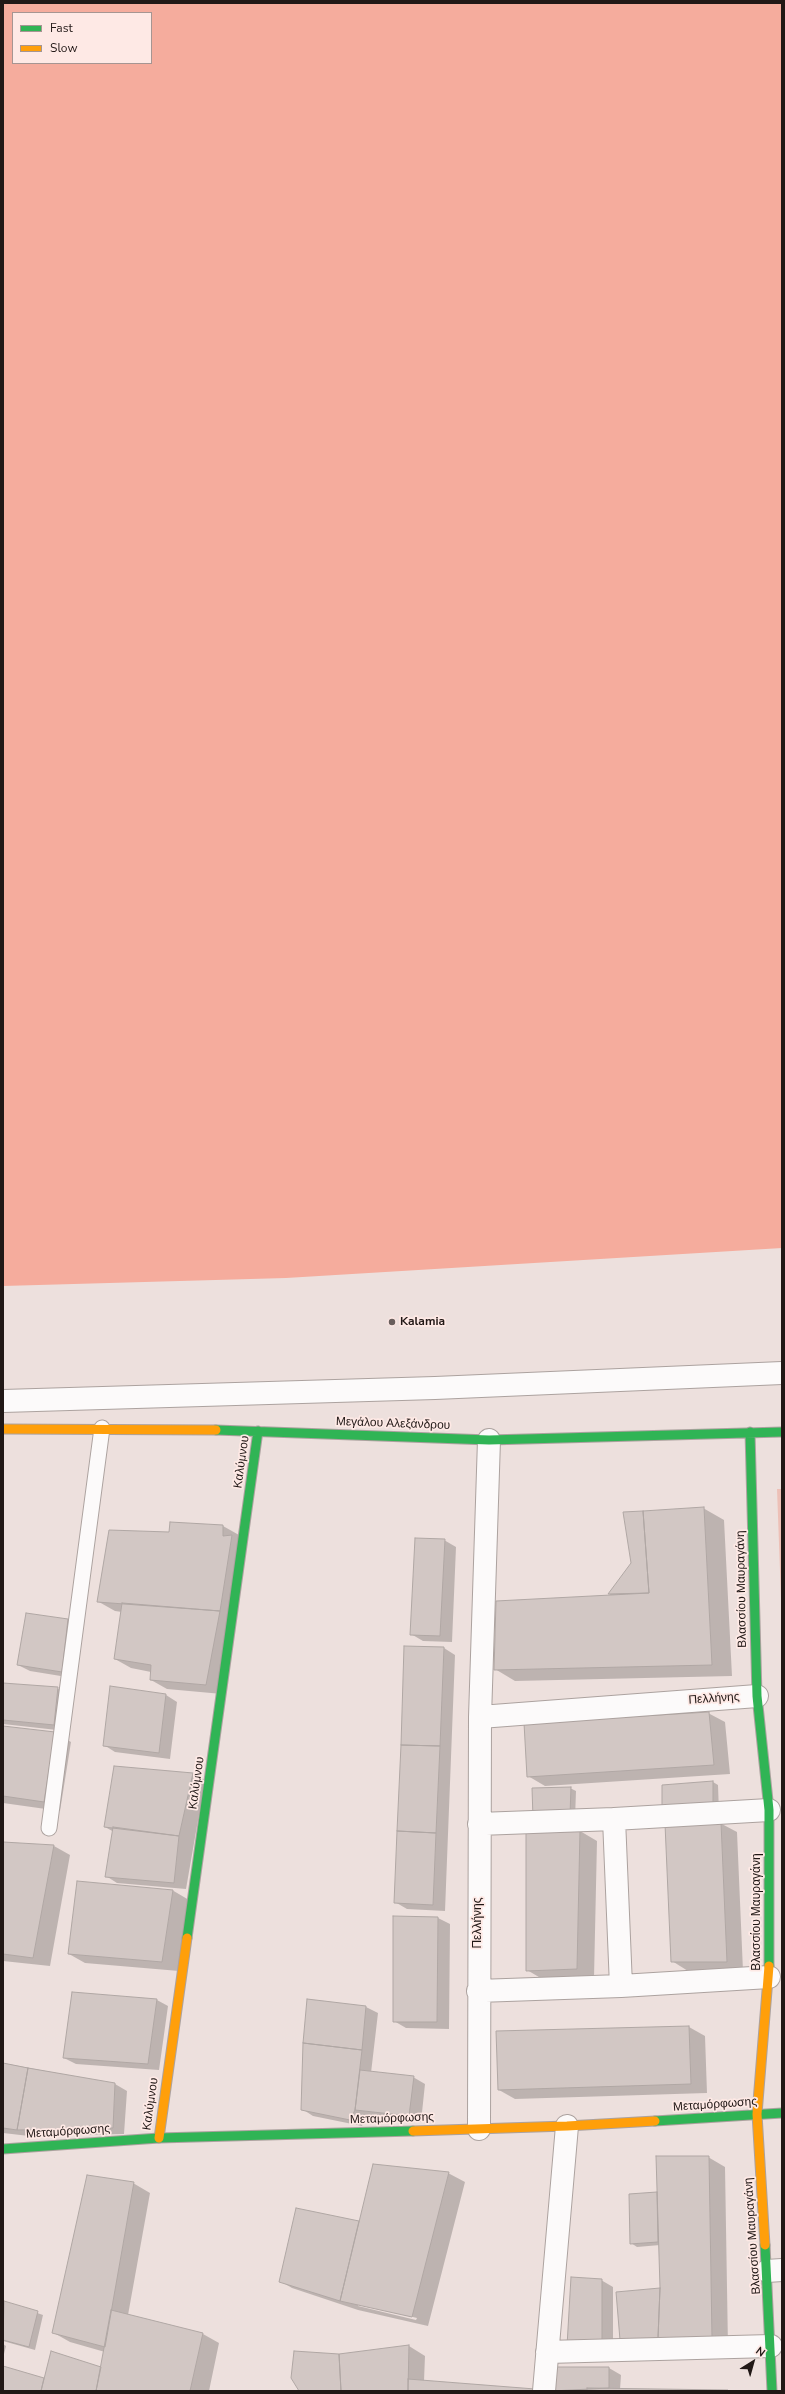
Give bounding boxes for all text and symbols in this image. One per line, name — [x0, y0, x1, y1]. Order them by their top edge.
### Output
legend — [12, 12, 152, 64]
text: Fast — [50, 20, 73, 36]
text: Slow — [50, 40, 78, 56]
place label: Kalamia — [400, 1315, 445, 1329]
marker: Kalamia — [387, 1317, 397, 1327]
street label: Μεγάλου Αλεξάνδρου — [336, 1415, 450, 1433]
street label: Καλύμνου — [231, 1435, 253, 1489]
street label: Βλασσίου Μαυραγάνη — [734, 1530, 750, 1648]
street label: Πελλήνης — [688, 1690, 740, 1708]
street label: Καλύμνου — [186, 1756, 208, 1810]
street label: Βλασσίου Μαυραγάνη — [750, 1853, 764, 1971]
street label: Πελλήνης — [471, 1897, 485, 1949]
street label: Καλύμνου — [140, 2077, 162, 2131]
street label: Μεταμόρφωσης — [673, 2095, 757, 2115]
street label: Μεταμόρφωσης — [350, 2110, 434, 2128]
street label: Μεταμόρφωσης — [26, 2122, 110, 2142]
street label: Βλασσίου Μαυραγάνη — [742, 2177, 764, 2295]
north arrow — [733, 2342, 773, 2382]
text: N — [753, 2344, 768, 2360]

